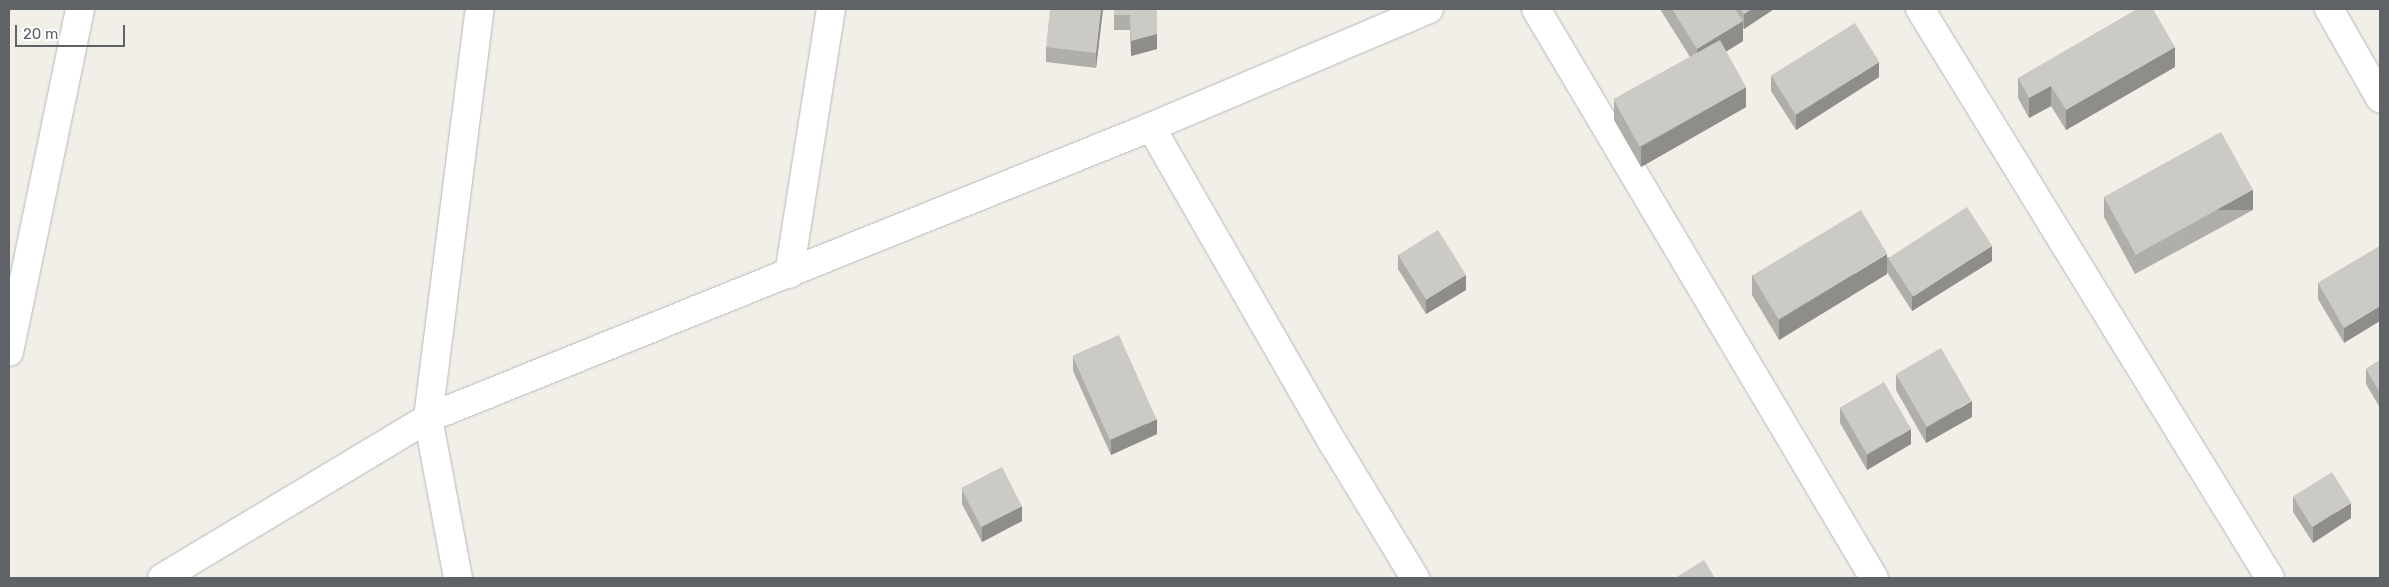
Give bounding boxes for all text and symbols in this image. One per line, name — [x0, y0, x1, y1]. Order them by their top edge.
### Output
scale bar — [18, 15, 128, 47]
text: 20 m — [23, 25, 58, 43]

